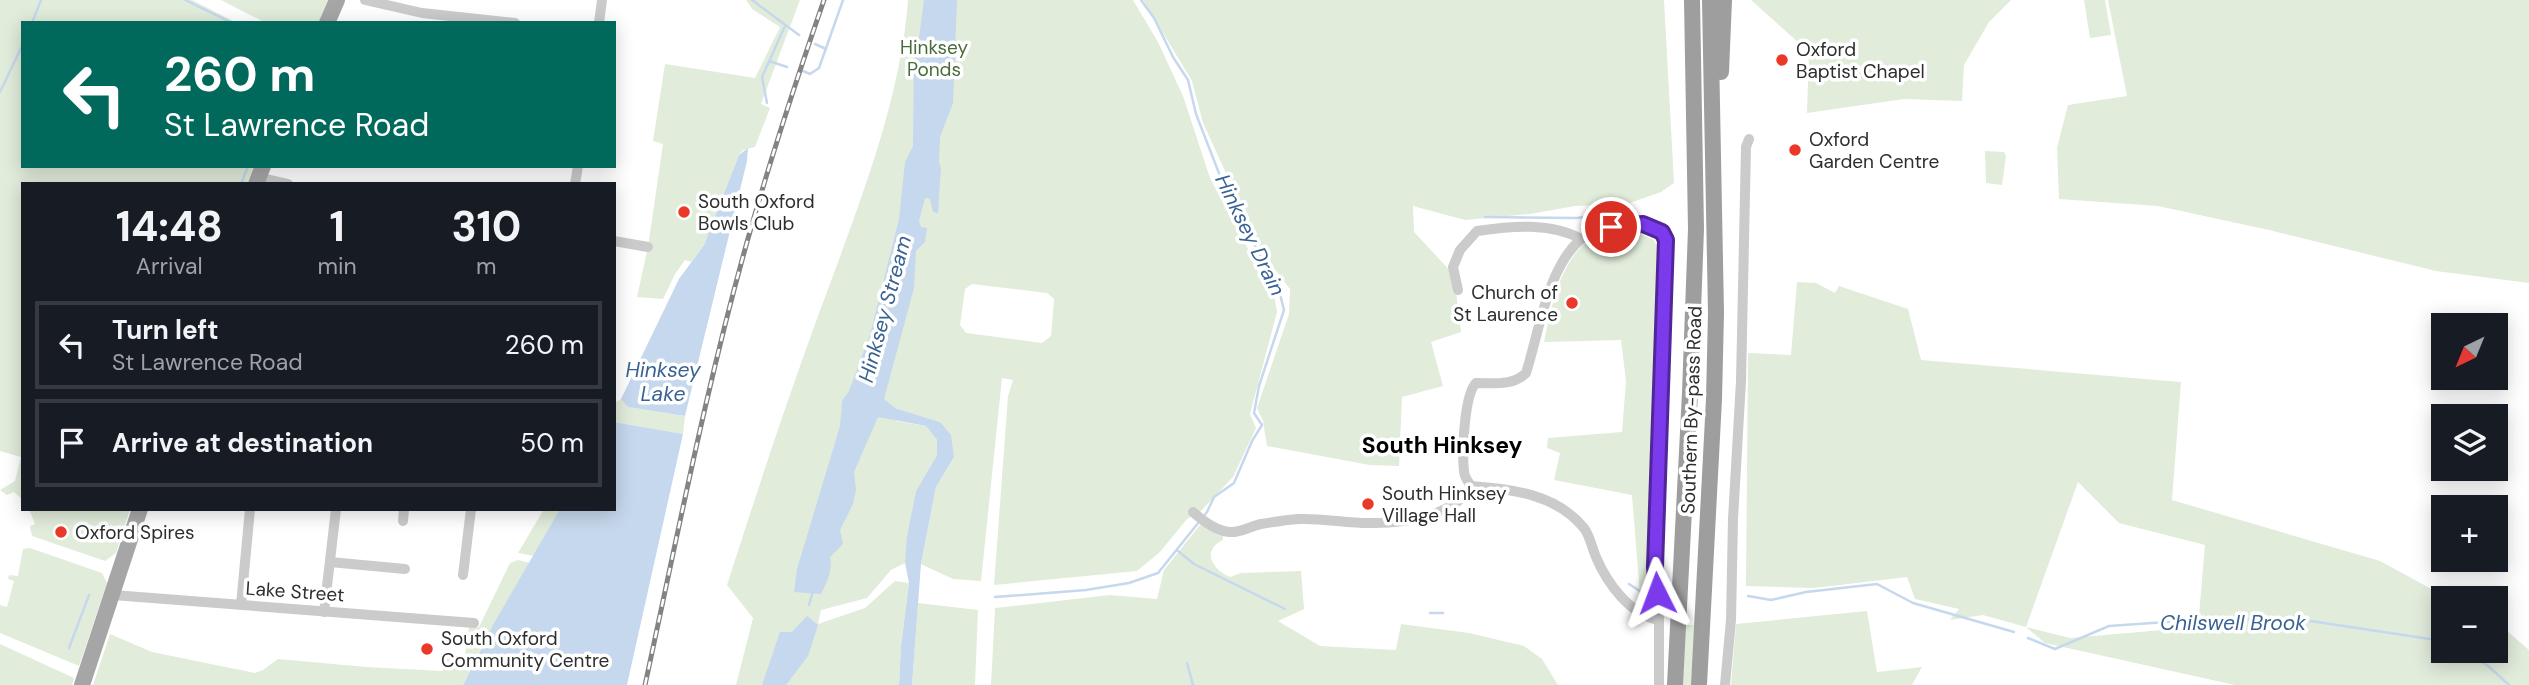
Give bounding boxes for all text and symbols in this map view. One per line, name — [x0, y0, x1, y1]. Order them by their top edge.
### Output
park label: Hinksey Ponds — [900, 35, 968, 82]
place label: Oxford Baptist Chapel — [1796, 37, 1925, 84]
text: 260 m — [164, 42, 315, 106]
icon: left — [49, 49, 140, 140]
marker: Oxford Baptist Chapel — [1774, 52, 1790, 68]
text: St Lawrence Road — [164, 104, 429, 146]
place label: Oxford Garden Centre — [1809, 127, 1939, 174]
marker: Oxford Garden Centre — [1787, 142, 1803, 158]
water label: Hinksey Drain — [1208, 169, 1292, 301]
place label: South Oxford Bowls Club — [698, 189, 815, 236]
pin — [1581, 197, 1641, 257]
text: 14:48 — [116, 199, 223, 254]
text: 1 — [329, 199, 345, 254]
text: 310 — [451, 199, 521, 254]
marker: South Oxford Bowls Club — [676, 204, 692, 220]
icon: arrive — [1592, 208, 1630, 246]
water label: Hinksey Stream — [852, 232, 918, 386]
text: Arrival — [136, 251, 203, 281]
text: min — [318, 251, 357, 281]
text: m — [476, 251, 497, 281]
place label: Church of St Laurence — [1453, 280, 1558, 327]
marker: Church of St Laurence — [1564, 295, 1580, 311]
street label: Southern By-pass Road — [1675, 306, 1708, 515]
text: Turn left — [112, 313, 219, 347]
north arrow — [2431, 313, 2508, 390]
map controls — [2431, 313, 2508, 663]
icon: left — [53, 326, 91, 364]
text: 260 m — [505, 328, 584, 362]
text: St Lawrence Road — [112, 347, 303, 377]
water label: Hinksey Lake — [625, 356, 702, 408]
button: layers — [2431, 404, 2508, 481]
icon: arrive — [53, 424, 91, 462]
text: Arrive at destination — [112, 426, 373, 460]
text: 50 m — [520, 426, 584, 460]
district label: South Hinksey — [1362, 430, 1522, 460]
place label: South Hinksey Village Hall — [1382, 481, 1507, 528]
button: + — [2431, 495, 2508, 572]
marker: South Hinksey Village Hall — [1360, 496, 1376, 512]
place label: Oxford Spires — [75, 520, 195, 545]
marker: Oxford Spires — [53, 524, 69, 540]
position arrow — [1620, 556, 1694, 630]
street label: Lake Street — [245, 576, 345, 607]
button: − — [2431, 586, 2508, 663]
water label: Chilswell Brook — [2160, 609, 2306, 637]
place label: South Oxford Community Centre — [441, 626, 609, 673]
marker: South Oxford Community Centre — [419, 641, 435, 657]

